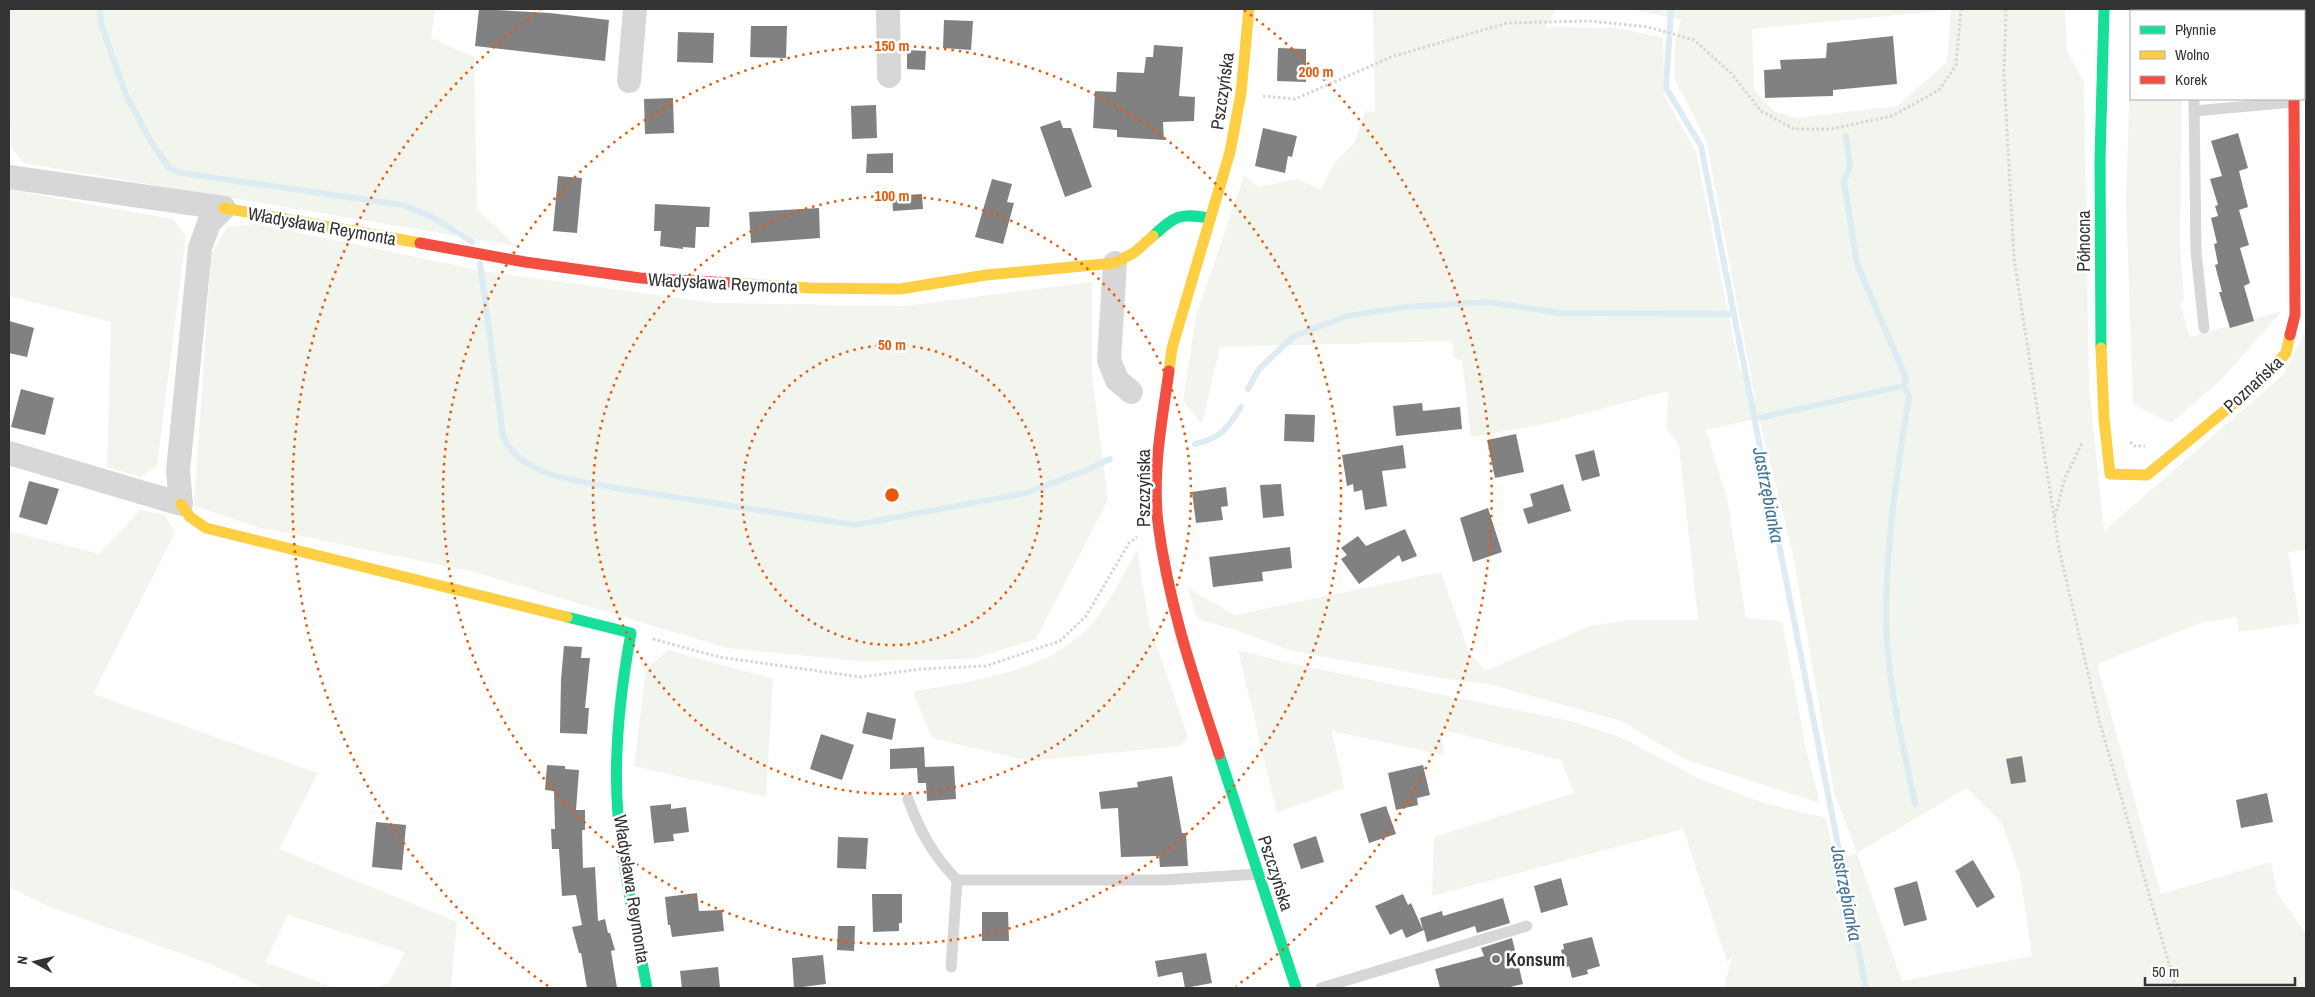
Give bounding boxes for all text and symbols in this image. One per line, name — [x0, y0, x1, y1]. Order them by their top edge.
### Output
legend — [2130, 10, 2305, 100]
text: Płynnie — [2175, 19, 2216, 40]
text: 150 m — [875, 35, 909, 56]
text: Wolno — [2175, 44, 2210, 65]
street label: Pszczyńska — [1204, 51, 1240, 131]
text: 200 m — [1299, 61, 1333, 82]
text: Korek — [2175, 69, 2208, 90]
text: 100 m — [875, 185, 909, 206]
street label: Władysława Reymonta — [246, 201, 398, 251]
street label: Północna — [2071, 210, 2096, 272]
street label: Władysława Reymonta — [647, 267, 799, 299]
text: 50 m — [878, 334, 906, 355]
street label: Poznańska — [2218, 350, 2288, 418]
water label: Jastrzębianka — [1747, 444, 1791, 545]
street label: Pszczyńska — [1131, 449, 1156, 527]
centre of rings — [883, 486, 901, 504]
street label: Władysława Reymonta — [608, 813, 656, 965]
street label: Pszczyńska — [1252, 832, 1300, 914]
water label: Jastrzębianka — [1825, 842, 1869, 943]
north arrow — [10, 937, 60, 987]
place label: Konsum — [1506, 947, 1565, 972]
marker: Konsum — [1490, 953, 1502, 965]
scale bar — [2145, 954, 2295, 986]
text: N — [13, 955, 32, 966]
text: 50 m — [2152, 961, 2179, 982]

